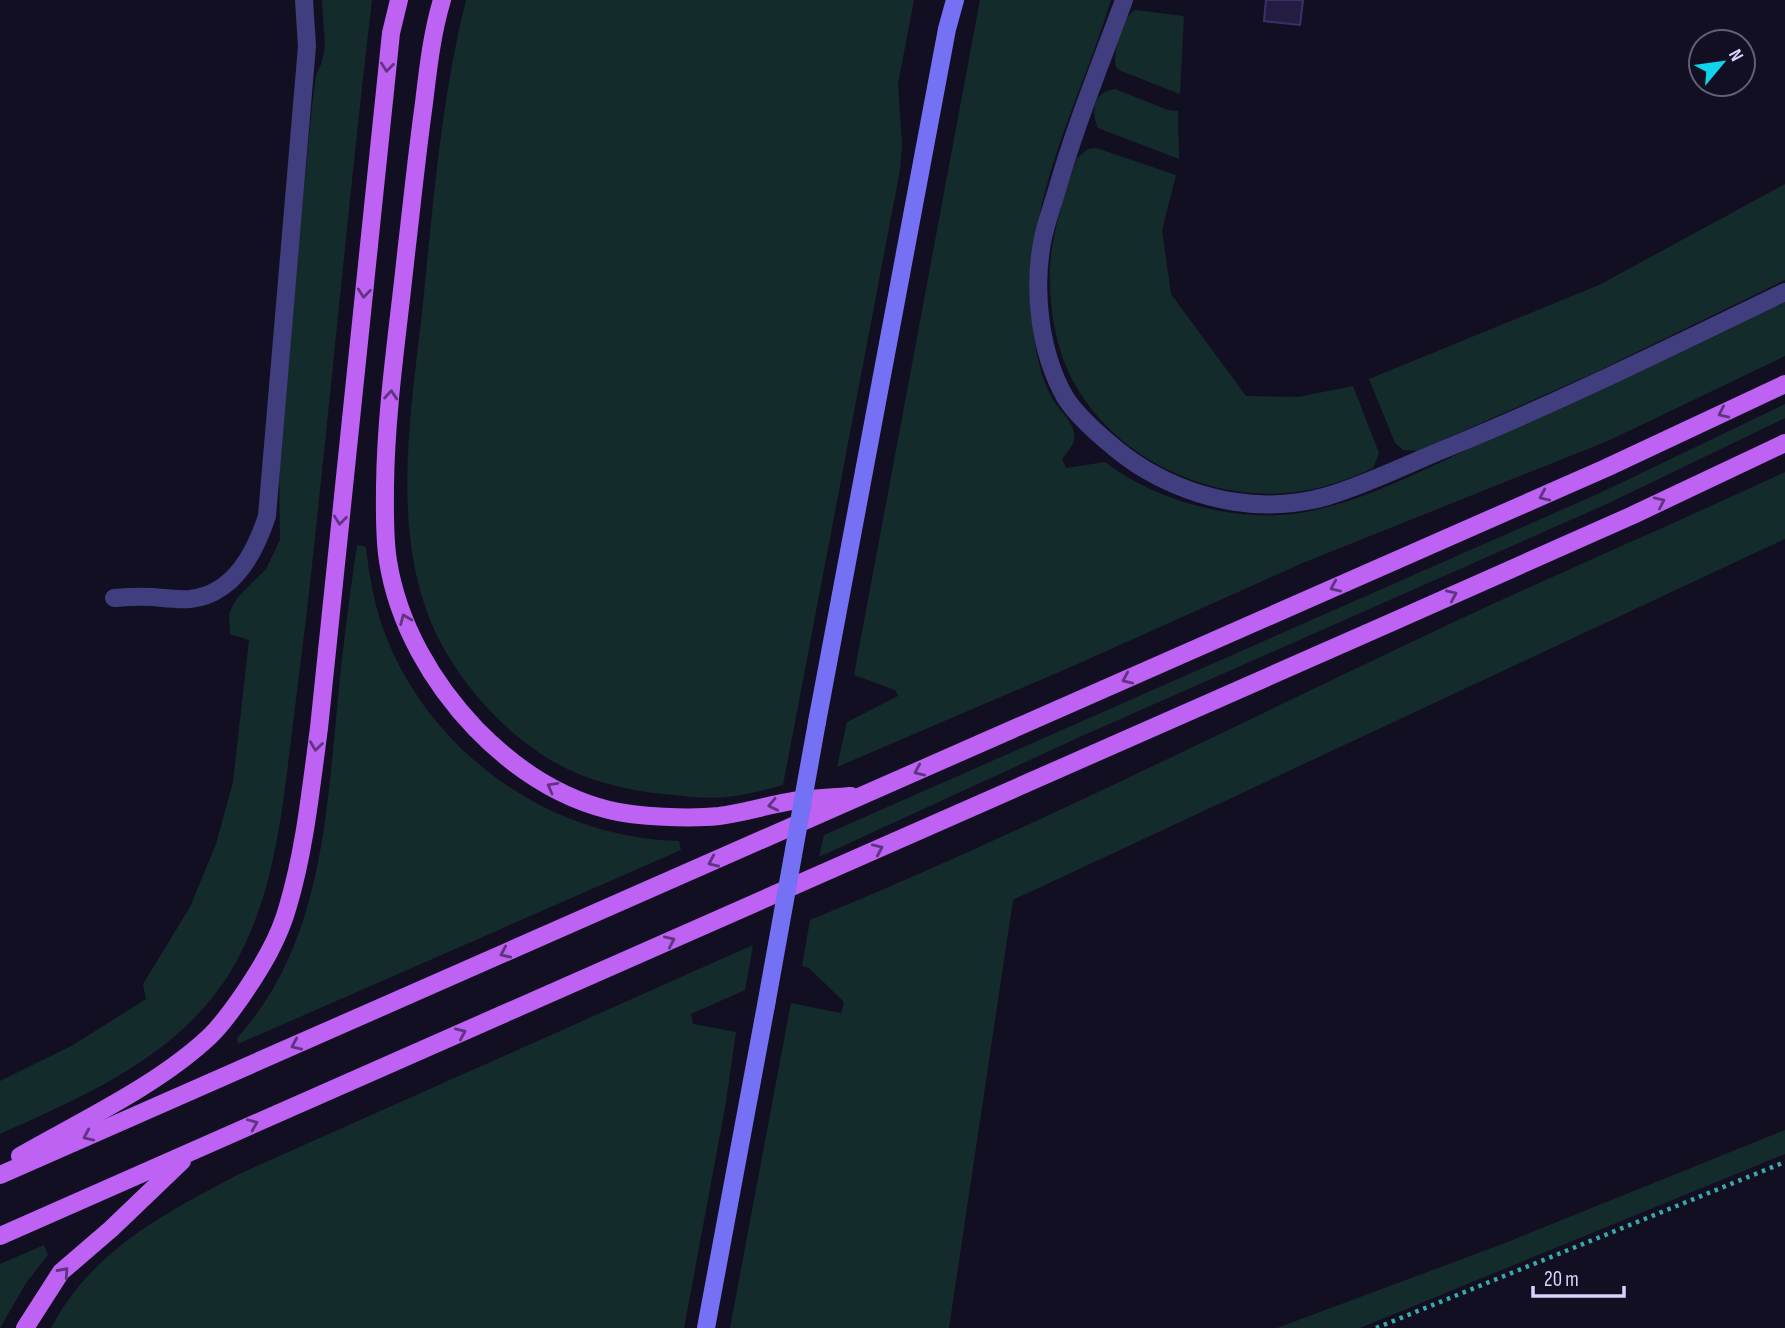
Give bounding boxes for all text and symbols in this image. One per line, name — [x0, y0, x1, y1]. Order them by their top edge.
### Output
north arrow — [1687, 28, 1757, 98]
text: N — [1723, 45, 1748, 66]
one-way arrow — [380, 62, 395, 73]
one-way arrow — [357, 288, 372, 299]
one-way arrow — [383, 389, 398, 400]
one-way arrow — [1718, 405, 1731, 419]
one-way arrow — [1538, 488, 1551, 502]
one-way arrow — [1653, 496, 1665, 510]
one-way arrow — [333, 514, 348, 525]
one-way arrow — [1330, 579, 1342, 593]
one-way arrow — [1445, 589, 1457, 603]
one-way arrow — [400, 614, 414, 626]
one-way arrow — [1122, 671, 1135, 685]
one-way arrow — [309, 740, 324, 752]
one-way arrow — [914, 763, 926, 777]
one-way arrow — [546, 782, 559, 795]
one-way arrow — [767, 796, 779, 811]
one-way arrow — [871, 844, 883, 858]
one-way arrow — [708, 854, 720, 868]
one-way arrow — [662, 935, 675, 949]
one-way arrow — [500, 945, 512, 959]
one-way arrow — [455, 1027, 467, 1041]
one-way arrow — [291, 1037, 304, 1051]
one-way arrow — [247, 1119, 259, 1133]
one-way arrow — [83, 1128, 95, 1142]
scale bar — [1533, 1254, 1624, 1298]
one-way arrow — [56, 1267, 68, 1280]
text: 20 m — [1544, 1267, 1579, 1292]

